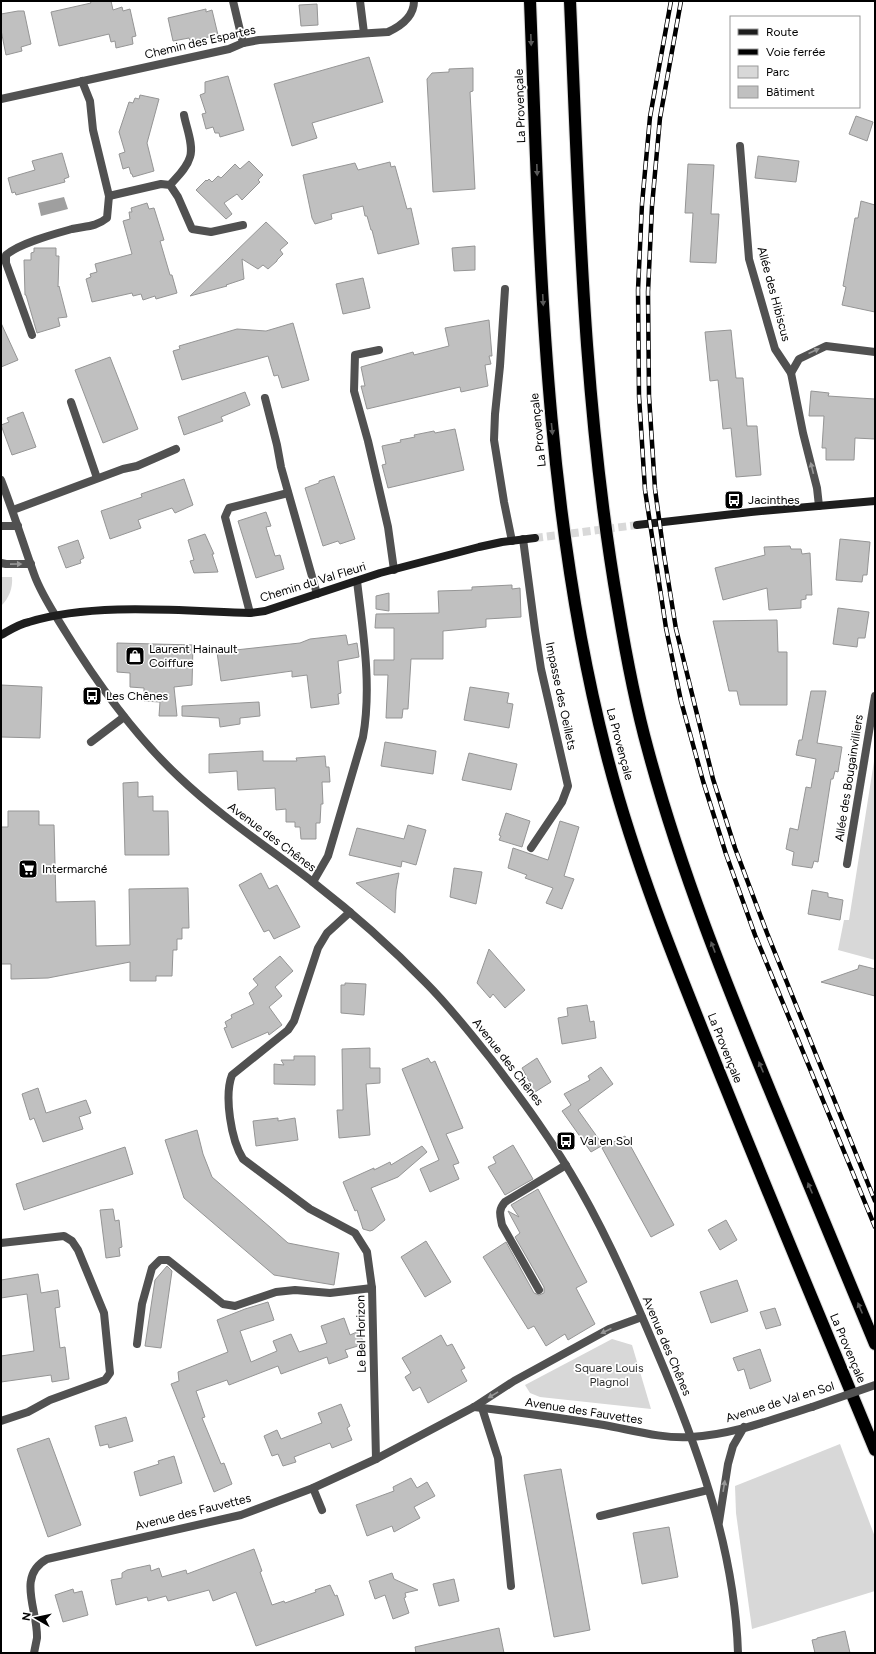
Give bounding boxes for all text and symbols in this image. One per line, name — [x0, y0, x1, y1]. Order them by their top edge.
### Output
legend — [730, 16, 860, 108]
street label: Chemin des Espartes — [143, 22, 257, 62]
text: Route — [766, 25, 799, 39]
one-way arrow — [528, 34, 535, 46]
text: Voie ferrée — [766, 45, 826, 59]
text: Parc — [766, 65, 790, 79]
street label: La Provençale — [512, 68, 528, 143]
text: Bâtiment — [766, 85, 815, 99]
one-way arrow — [533, 164, 540, 176]
street label: Allée des Hibiscus — [755, 245, 793, 343]
one-way arrow — [539, 294, 546, 306]
one-way arrow — [808, 348, 819, 354]
street label: La Provençale — [527, 392, 549, 468]
one-way arrow — [549, 423, 555, 435]
one-way arrow — [808, 462, 814, 474]
bus stop icon: Jacinthes — [723, 489, 745, 511]
place label: Jacinthes — [748, 493, 800, 507]
street label: Chemin du Val Fleuri — [258, 559, 368, 605]
one-way arrow — [10, 561, 23, 567]
street label: Impasse des Oeillets — [543, 641, 579, 752]
place label: Laurent Hainault Coiffure — [149, 642, 238, 670]
shop icon: Laurent Hainault Coiffure — [124, 645, 146, 667]
bus stop icon: Les Chênes — [81, 685, 103, 707]
place label: Les Chênes — [106, 689, 169, 703]
street label: La Provençale — [604, 706, 636, 782]
street label: Allée des Bougainvilliers — [832, 713, 866, 843]
street label: Avenue des Chênes — [225, 799, 319, 875]
supermarket icon: Intermarché — [17, 858, 39, 880]
place label: Intermarché — [42, 862, 108, 876]
one-way arrow — [709, 940, 715, 952]
street label: La Provençale — [705, 1011, 746, 1085]
street label: Avenue des Chênes — [470, 1016, 547, 1109]
one-way arrow — [757, 1061, 763, 1073]
bus stop icon: Val en Sol — [555, 1130, 577, 1152]
place label: Val en Sol — [580, 1134, 633, 1148]
one-way arrow — [807, 1181, 813, 1193]
street label: Avenue des Chênes — [640, 1294, 694, 1398]
street label: Le Bel Horizon — [353, 1295, 369, 1373]
one-way arrow — [857, 1302, 863, 1313]
street label: La Provençale — [827, 1311, 869, 1385]
one-way arrow — [601, 1328, 612, 1334]
park label: Square Louis Plagnol — [575, 1361, 644, 1389]
street label: Avenue de Val en Sol — [724, 1379, 836, 1425]
one-way arrow — [488, 1391, 498, 1399]
street label: Avenue des Fauvettes — [524, 1395, 644, 1427]
one-way arrow — [721, 1480, 727, 1492]
street label: Avenue des Fauvettes — [134, 1491, 253, 1533]
north arrow — [16, 1598, 56, 1638]
text: N — [20, 1611, 34, 1622]

